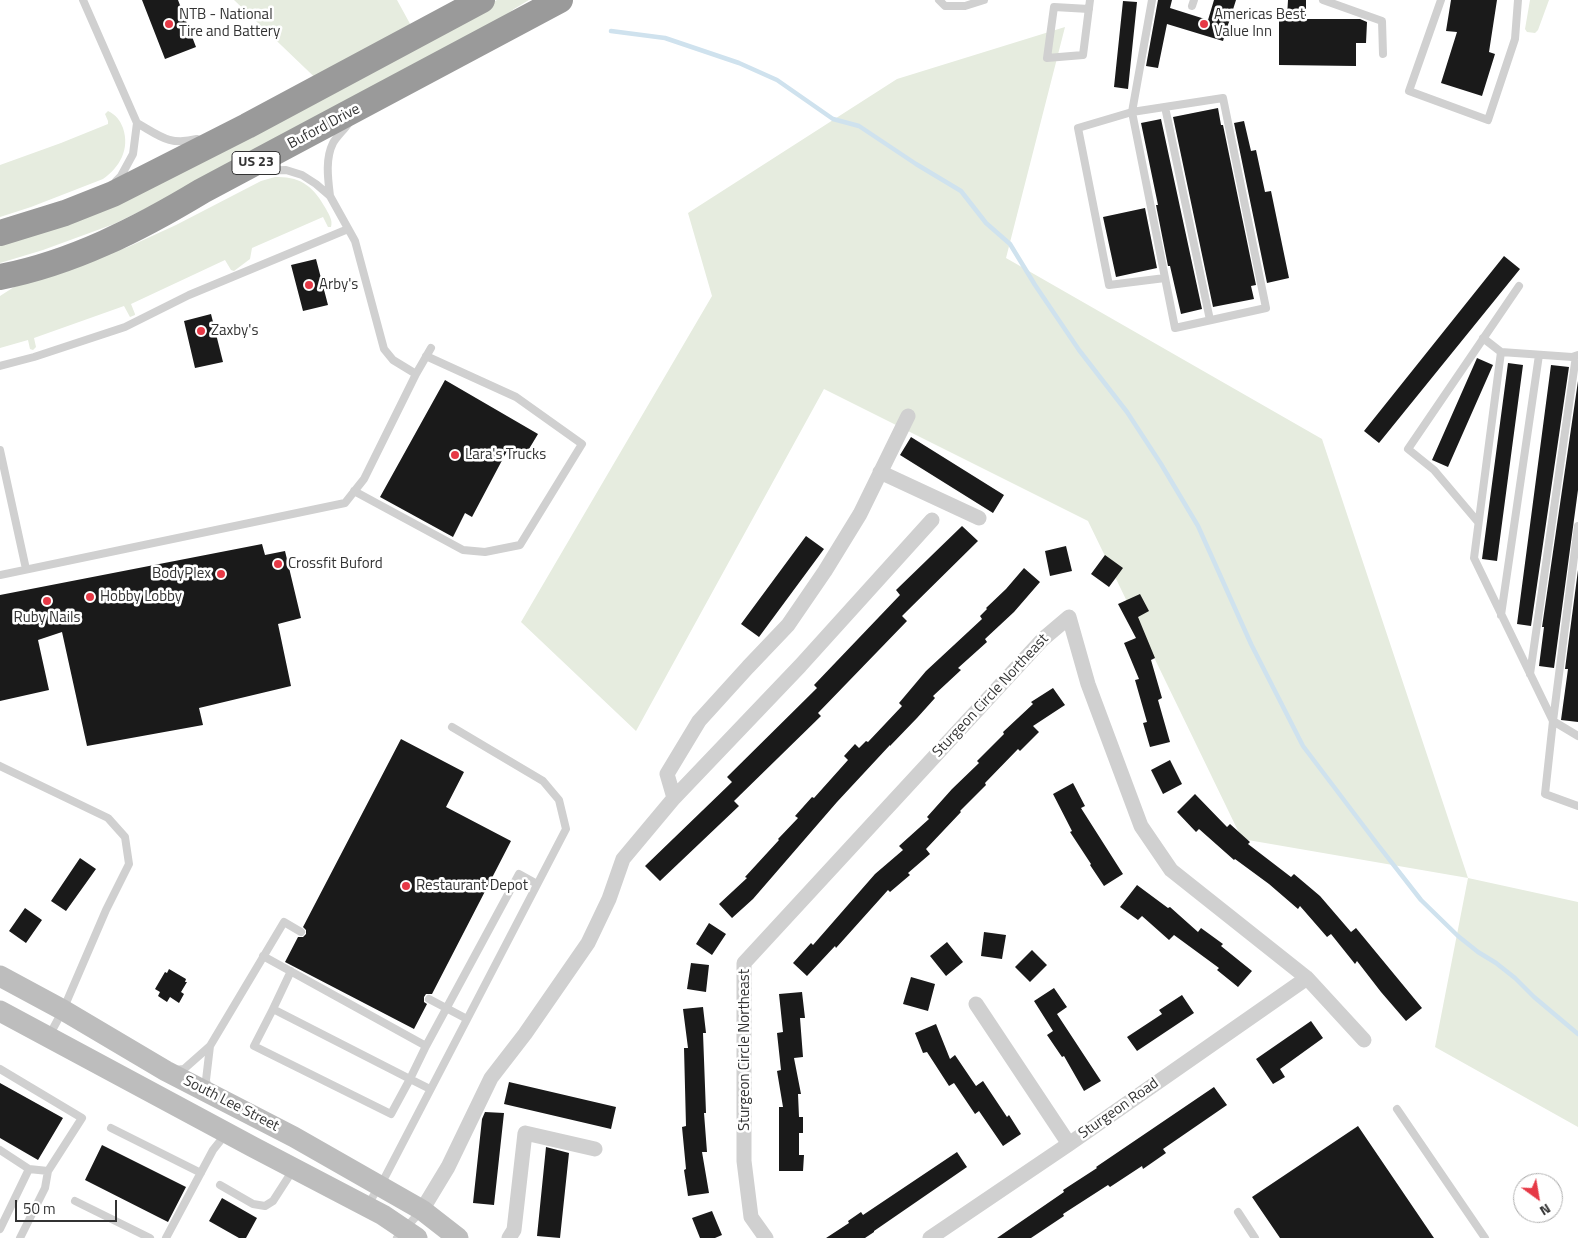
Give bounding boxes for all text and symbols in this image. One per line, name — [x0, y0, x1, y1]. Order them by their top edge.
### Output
place label: NTB - National Tire and Battery — [179, 6, 280, 41]
place label: Americas Best Value Inn — [1214, 6, 1305, 41]
marker: NTB - National Tire and Battery — [163, 18, 175, 30]
marker: Americas Best Value Inn — [1198, 18, 1210, 30]
street label: Buford Drive — [285, 101, 363, 153]
road number: US 23 — [232, 152, 280, 174]
place label: Arby's — [319, 276, 358, 294]
marker: Arby's — [303, 279, 315, 291]
place label: Zaxby's — [211, 322, 258, 340]
marker: Zaxby's — [195, 325, 207, 337]
place label: Lara's Trucks — [465, 446, 546, 464]
marker: Lara's Trucks — [449, 449, 461, 461]
place label: Crossfit Buford — [288, 555, 383, 573]
marker: Crossfit Buford — [272, 558, 284, 570]
place label: BodyPlex — [152, 565, 211, 583]
marker: BodyPlex — [215, 568, 227, 580]
place label: Hobby Lobby — [100, 588, 182, 606]
marker: Hobby Lobby — [84, 591, 96, 603]
marker: Ruby Nails — [41, 595, 53, 607]
place label: Ruby Nails — [14, 609, 80, 627]
street label: Sturgeon Circle Northeast — [929, 631, 1053, 761]
place label: Restaurant Depot — [416, 877, 528, 895]
marker: Restaurant Depot — [400, 880, 412, 892]
street label: Sturgeon Circle Northeast — [736, 969, 754, 1131]
street label: South Lee Street — [180, 1072, 282, 1136]
street label: Sturgeon Road — [1076, 1075, 1162, 1143]
north arrow — [1513, 1173, 1563, 1223]
scale bar — [18, 1190, 120, 1222]
text: 50 m — [23, 1197, 56, 1220]
text: N — [1536, 1199, 1555, 1222]

